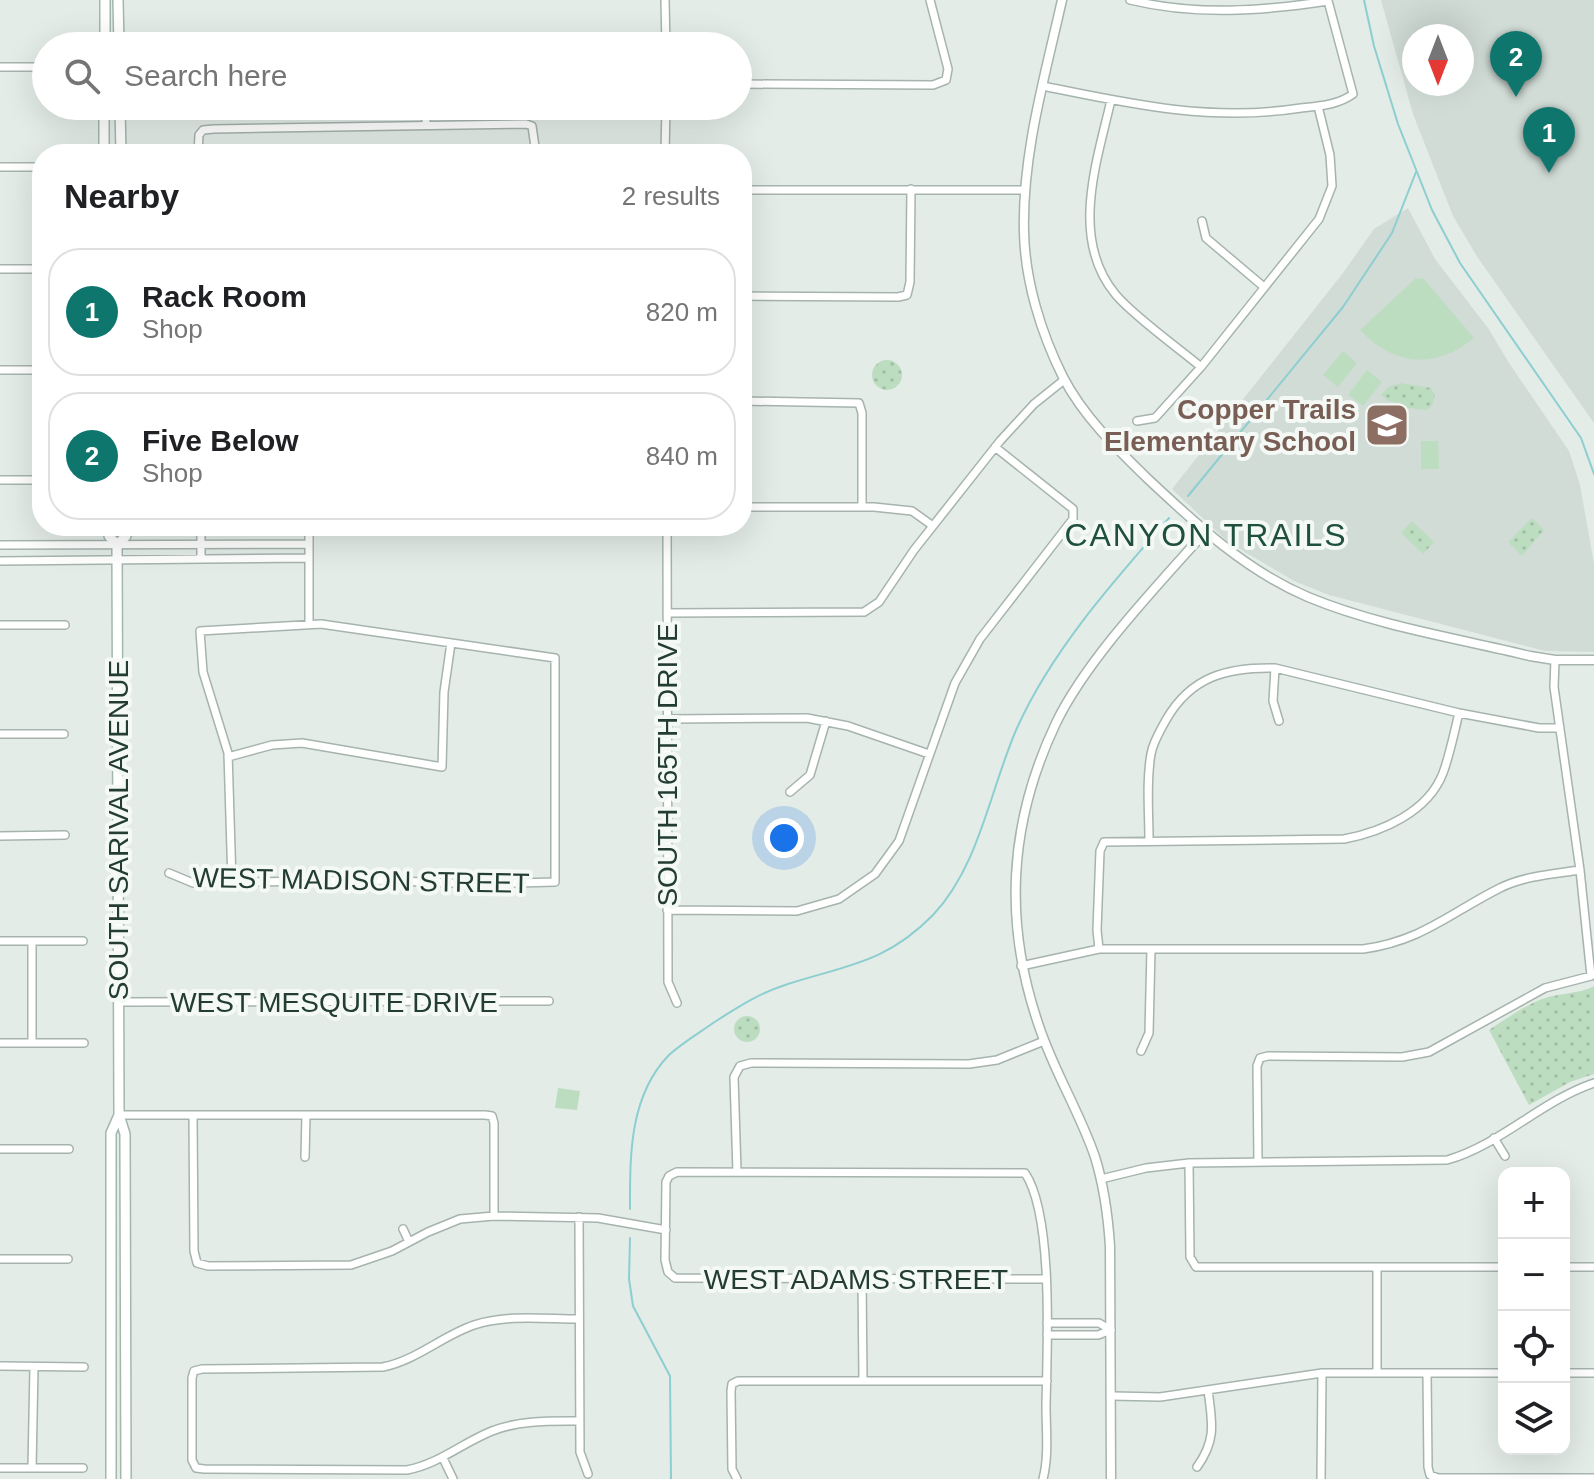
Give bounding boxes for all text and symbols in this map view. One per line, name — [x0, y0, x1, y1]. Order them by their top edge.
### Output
north arrow — [1402, 24, 1474, 96]
pin: 2 — [1490, 31, 1542, 97]
search box — [32, 32, 752, 120]
icon: search — [60, 54, 104, 98]
text: Search here — [124, 59, 287, 92]
pin: 1 — [1523, 107, 1575, 173]
text: Nearby — [64, 177, 179, 215]
text: 2 results — [622, 181, 720, 211]
text: Rack Room — [142, 280, 307, 313]
text: 1 — [85, 297, 99, 327]
text: 820 m — [646, 297, 718, 327]
text: Shop — [142, 314, 203, 344]
place label: Copper Trails Elementary School — [1104, 394, 1356, 457]
school or university icon: Copper Trails Elementary School — [1363, 401, 1411, 449]
text: Five Below — [142, 424, 299, 457]
text: 2 — [85, 441, 99, 471]
text: 840 m — [646, 441, 718, 471]
text: Shop — [142, 458, 203, 488]
district label: CANYON TRAILS — [1064, 517, 1348, 553]
street label: SOUTH 165TH DRIVE — [652, 623, 683, 907]
street label: SOUTH SARIVAL AVENUE — [103, 660, 134, 1000]
your location — [764, 818, 804, 858]
street label: WEST MADISON STREET — [192, 862, 530, 899]
street label: WEST MESQUITE DRIVE — [170, 987, 498, 1018]
map controls — [1498, 1167, 1570, 1455]
button: + — [1498, 1167, 1570, 1239]
button: − — [1498, 1239, 1570, 1311]
street label: WEST ADAMS STREET — [704, 1264, 1008, 1295]
button: locate — [1498, 1311, 1570, 1383]
button: layers — [1498, 1383, 1570, 1455]

